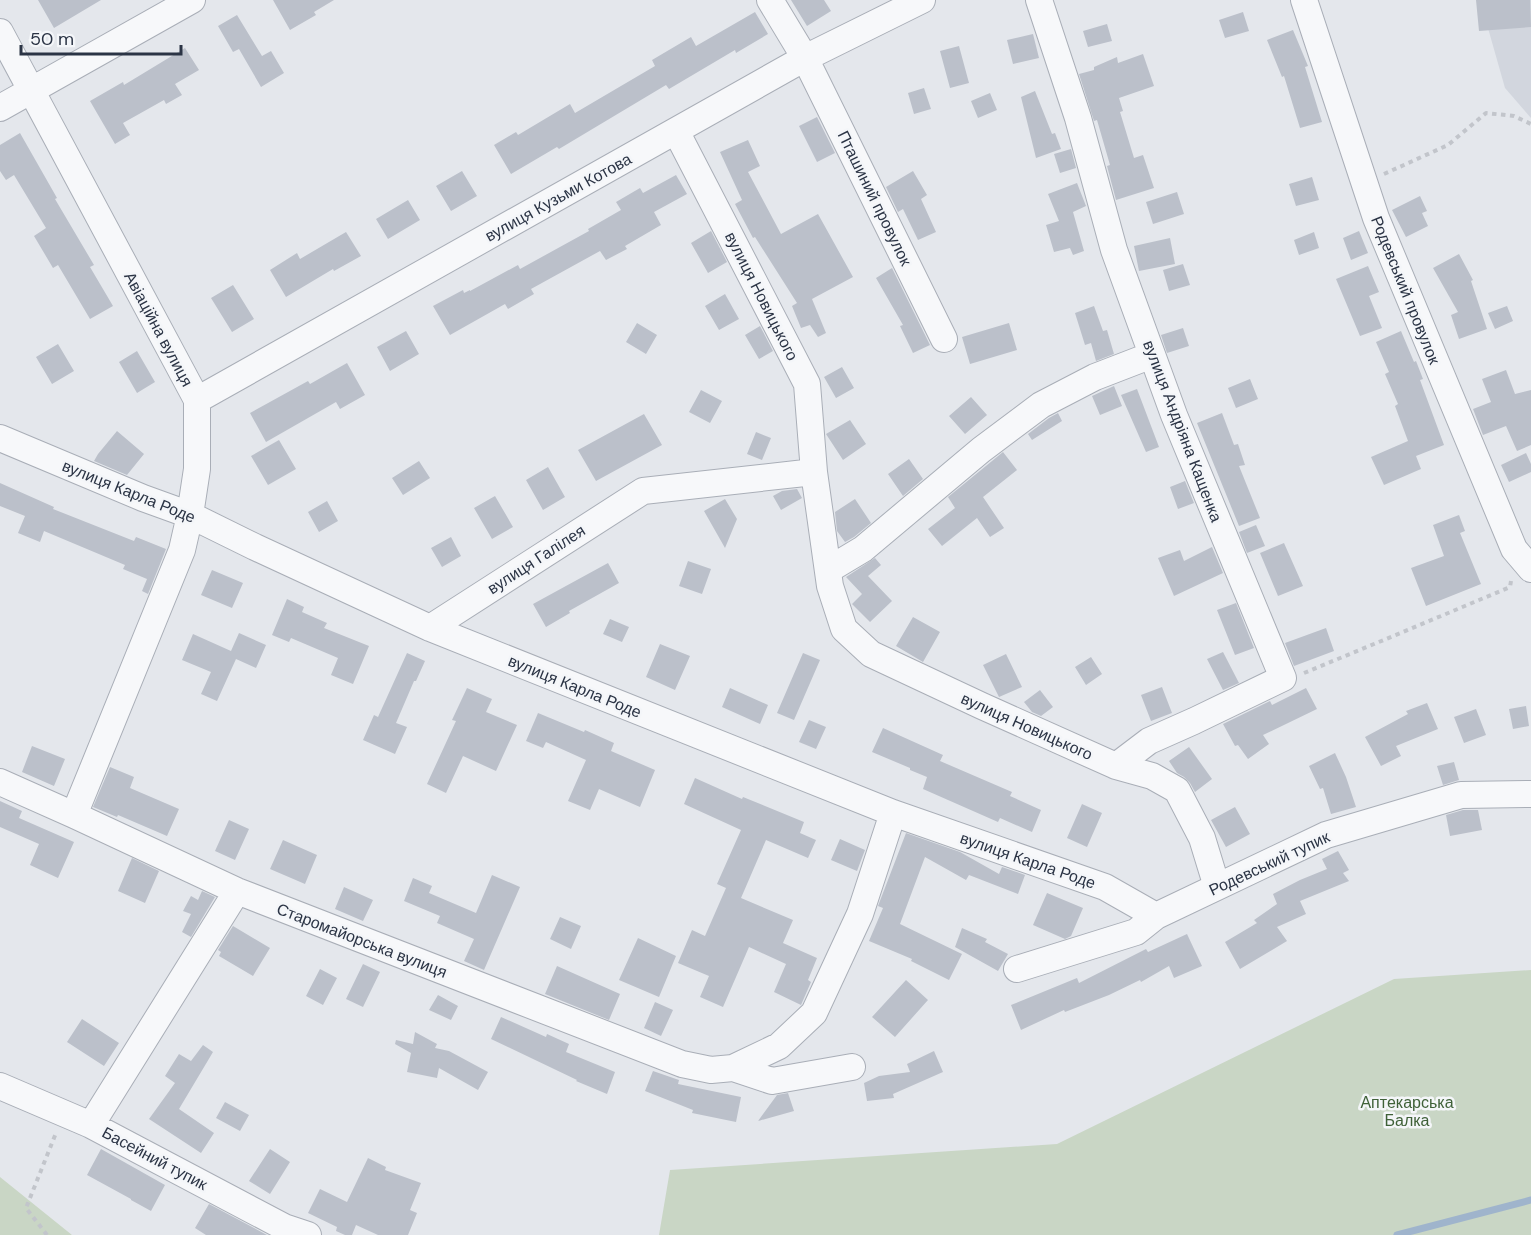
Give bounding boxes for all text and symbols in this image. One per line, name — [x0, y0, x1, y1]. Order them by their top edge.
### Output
scale bar — [21, 18, 182, 56]
text: 50 m — [30, 27, 74, 51]
street label: Пташиний провулок — [833, 127, 917, 270]
street label: вулиця Кузьми Котова — [481, 148, 635, 246]
street label: Родевський провулок — [1366, 213, 1445, 368]
street label: вулиця Новицького — [720, 228, 803, 364]
street label: Авіаційна вулиця — [119, 268, 198, 390]
street label: вулиця Андріяна Кащенка — [1138, 337, 1227, 525]
street label: вулиця Карла Роде — [59, 455, 199, 528]
street label: вулиця Галілея — [483, 520, 589, 599]
street label: вулиця Карла Роде — [505, 650, 645, 723]
street label: вулиця Новицького — [958, 688, 1096, 765]
street label: Родевський тупик — [1206, 826, 1334, 901]
street label: вулиця Карла Роде — [957, 827, 1098, 894]
street label: Старомайорська вулиця — [274, 898, 450, 983]
park label: Аптекарська Балка — [1360, 1092, 1454, 1131]
street label: Басейний тупик — [98, 1122, 212, 1195]

